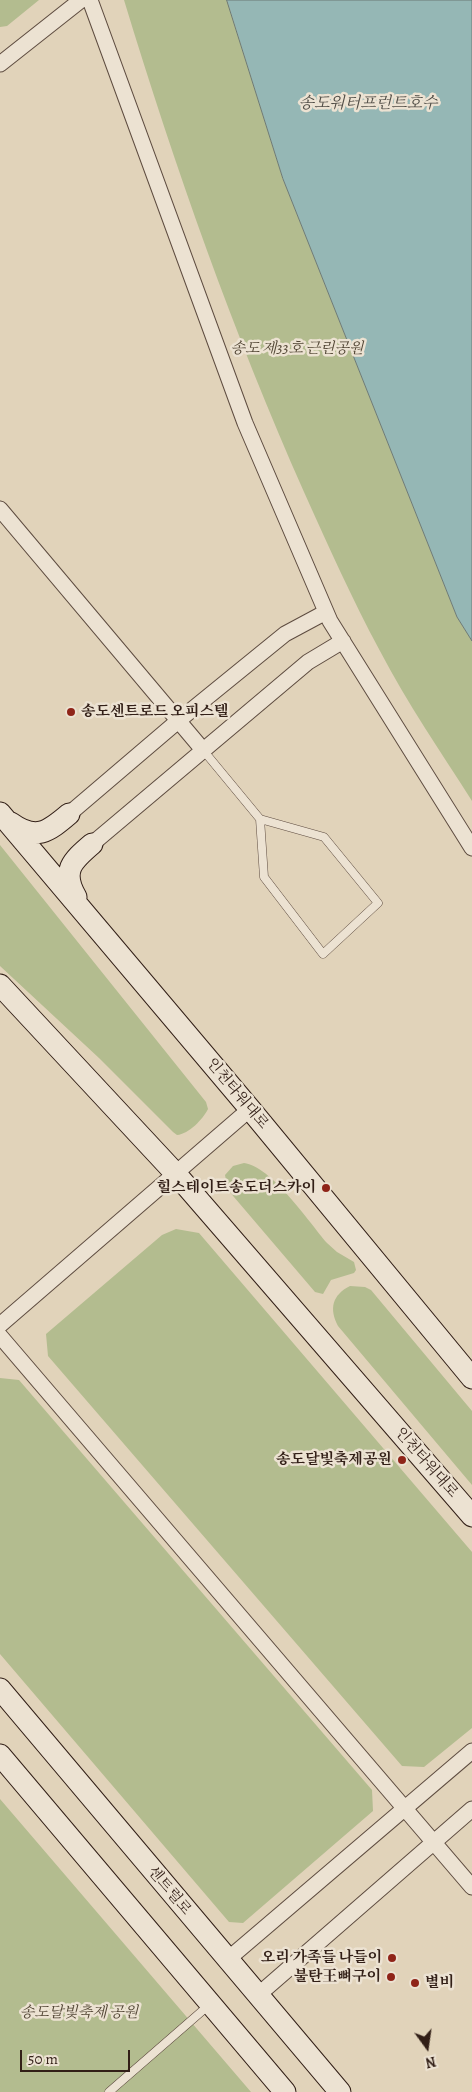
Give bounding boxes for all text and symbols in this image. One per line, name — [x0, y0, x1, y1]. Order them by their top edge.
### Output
water label: 송도워터프런트호수 — [298, 94, 438, 114]
park label: 송도 제33호 근린공원 — [231, 340, 363, 358]
place label: 송도센트로드 오피스텔 — [81, 703, 229, 721]
marker: 송도센트로드 오피스텔 — [65, 706, 77, 718]
street label: 인천타워대로 — [202, 1055, 272, 1133]
place label: 힐스테이트송도더스카이 — [157, 1179, 316, 1197]
marker: 힐스테이트송도더스카이 — [320, 1182, 332, 1194]
street label: 인천타워대로 — [391, 1424, 461, 1502]
place label: 송도달빛축제공원 — [276, 1451, 392, 1469]
marker: 송도달빛축제공원 — [396, 1454, 408, 1466]
street label: 센트럴로 — [143, 1863, 195, 1919]
place label: 오리 가족들 나들이 — [261, 1949, 382, 1967]
marker: 오리 가족들 나들이 — [386, 1952, 398, 1964]
place label: 불탄王뼈구이 — [294, 1968, 381, 1986]
marker: 불탄王뼈구이 — [385, 1971, 397, 1983]
place label: 별비 — [425, 1974, 454, 1992]
marker: 별비 — [409, 1977, 421, 1989]
park label: 송도달빛축제 공원 — [20, 2004, 138, 2022]
north arrow — [402, 2022, 452, 2072]
scale bar — [22, 2040, 132, 2072]
text: 50 m — [28, 2049, 58, 2069]
text: N — [424, 2052, 438, 2072]

